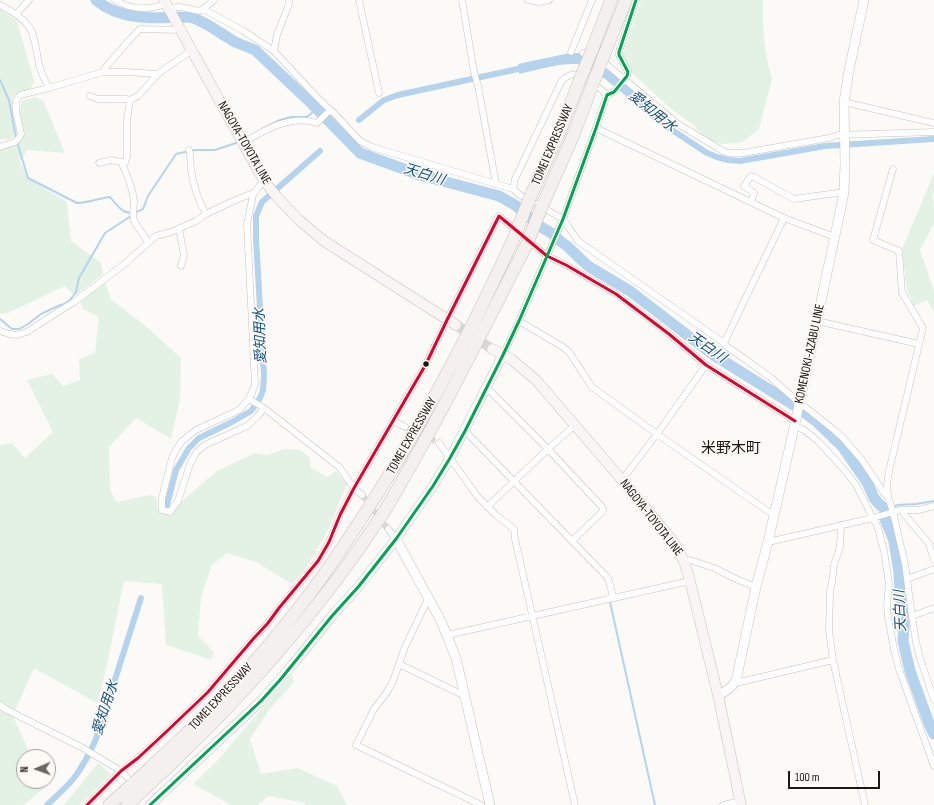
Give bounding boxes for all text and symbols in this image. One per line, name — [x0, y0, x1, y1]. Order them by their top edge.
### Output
water label: 愛知用水 — [625, 88, 679, 136]
street label: NAGOYA-TOYOTA LINE — [214, 99, 274, 187]
street label: TOMEI EXPRESSWAY — [529, 102, 577, 188]
water label: 天白川 — [401, 161, 447, 189]
street label: KOMENOKI-AZABU LINE — [792, 303, 828, 405]
water label: 愛知用水 — [252, 308, 270, 364]
water label: 天白川 — [685, 329, 729, 367]
unlabelled marker — [421, 359, 431, 369]
street label: TOMEI EXPRESSWAY — [384, 395, 440, 477]
district label: 米野木町 — [701, 440, 761, 458]
street label: NAGOYA-TOYOTA LINE — [616, 476, 686, 560]
water label: 天白川 — [892, 590, 910, 632]
street label: TOMEI EXPRESSWAY — [186, 660, 256, 734]
water label: 愛知用水 — [89, 679, 123, 737]
north arrow — [16, 749, 56, 789]
scale bar — [790, 763, 882, 789]
text: N — [18, 766, 31, 773]
text: 100 m — [795, 770, 820, 785]

